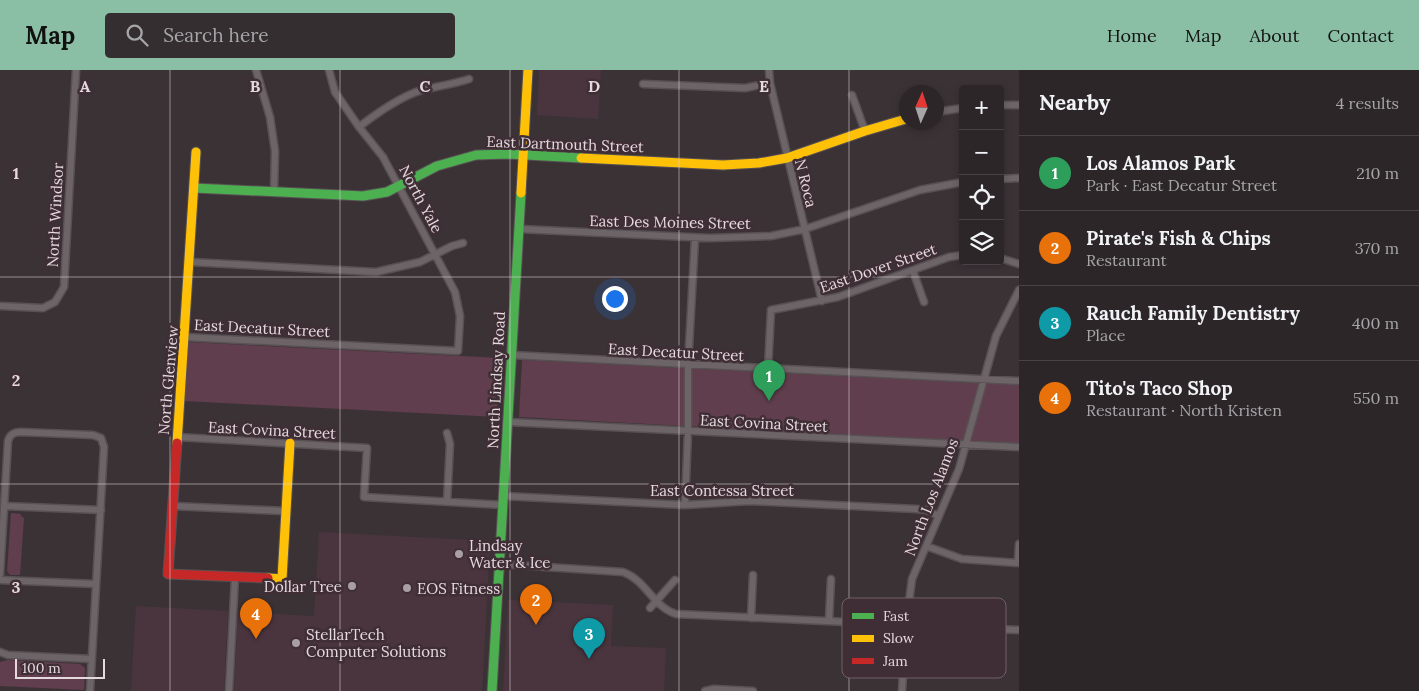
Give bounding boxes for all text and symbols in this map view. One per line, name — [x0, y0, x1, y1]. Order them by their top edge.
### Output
search box — [105, 13, 455, 58]
text: Map — [25, 20, 75, 51]
icon: search — [123, 21, 151, 49]
text: Search here — [163, 23, 269, 47]
text: Home — [1107, 24, 1157, 47]
text: Map — [1185, 24, 1221, 47]
text: About — [1249, 24, 1299, 47]
text: Contact — [1327, 24, 1394, 47]
text: A — [80, 76, 91, 96]
text: B — [250, 76, 261, 96]
text: C — [419, 76, 431, 96]
text: D — [588, 76, 600, 96]
text: E — [759, 76, 769, 96]
north arrow — [899, 85, 944, 130]
map controls — [959, 85, 1004, 265]
button: + — [959, 85, 1004, 130]
text: Nearby — [1039, 89, 1110, 116]
text: 4 results — [1336, 93, 1399, 113]
button: − — [959, 130, 1004, 175]
street label: East Dartmouth Street — [486, 132, 644, 156]
text: Los Alamos Park — [1086, 151, 1236, 175]
street label: N Roca — [791, 157, 821, 209]
street label: North Windsor — [43, 162, 67, 268]
street label: North Yale — [395, 162, 447, 236]
text: 1 — [13, 163, 19, 183]
text: 1 — [1052, 163, 1058, 183]
text: 210 m — [1356, 163, 1399, 183]
button: locate — [959, 175, 1004, 220]
text: Park · East Decatur Street — [1086, 175, 1277, 195]
street label: East Des Moines Street — [589, 211, 751, 233]
button: layers — [959, 220, 1004, 265]
text: Pirate's Fish & Chips — [1086, 226, 1271, 250]
text: 2 — [1051, 238, 1059, 258]
text: 370 m — [1355, 238, 1399, 258]
street label: East Dover Street — [817, 239, 939, 297]
text: Restaurant — [1086, 250, 1167, 270]
your location — [602, 286, 628, 312]
text: Rauch Family Dentistry — [1086, 301, 1300, 325]
street label: North Lindsay Road — [483, 311, 509, 449]
text: 3 — [1051, 313, 1059, 333]
text: 400 m — [1352, 313, 1399, 333]
street label: East Decatur Street — [193, 315, 331, 341]
street label: North Glenview — [154, 324, 182, 436]
text: Place — [1086, 325, 1125, 345]
street label: East Decatur Street — [607, 339, 745, 365]
pin: 1 — [753, 360, 785, 401]
text: 2 — [12, 370, 20, 390]
text: Tito's Taco Shop — [1086, 376, 1233, 400]
text: 4 — [1051, 388, 1059, 408]
text: 550 m — [1353, 388, 1399, 408]
text: Restaurant · North Kristen — [1086, 400, 1282, 420]
street label: East Covina Street — [700, 410, 829, 436]
street label: East Covina Street — [208, 417, 337, 443]
street label: North Los Alamos — [900, 436, 962, 558]
street label: East Contessa Street — [650, 481, 794, 500]
place label: Lindsay Water & Ice — [469, 536, 550, 572]
marker: Lindsay Water & Ice — [453, 548, 465, 560]
text: 3 — [12, 577, 21, 597]
place label: Dollar Tree — [264, 577, 342, 596]
place label: EOS Fitness — [417, 579, 500, 598]
marker: Dollar Tree — [346, 580, 358, 592]
marker: EOS Fitness — [401, 582, 413, 594]
pin: 2 — [520, 584, 552, 625]
pin: 4 — [240, 598, 272, 639]
legend — [842, 598, 1006, 678]
text: Fast — [883, 607, 910, 625]
pin: 3 — [573, 618, 605, 659]
place label: StellarTech Computer Solutions — [306, 625, 446, 661]
text: Slow — [883, 629, 915, 647]
marker: StellarTech Computer Solutions — [290, 637, 302, 649]
text: Jam — [882, 652, 908, 670]
scale bar — [15, 656, 105, 679]
text: 100 m — [22, 659, 61, 677]

